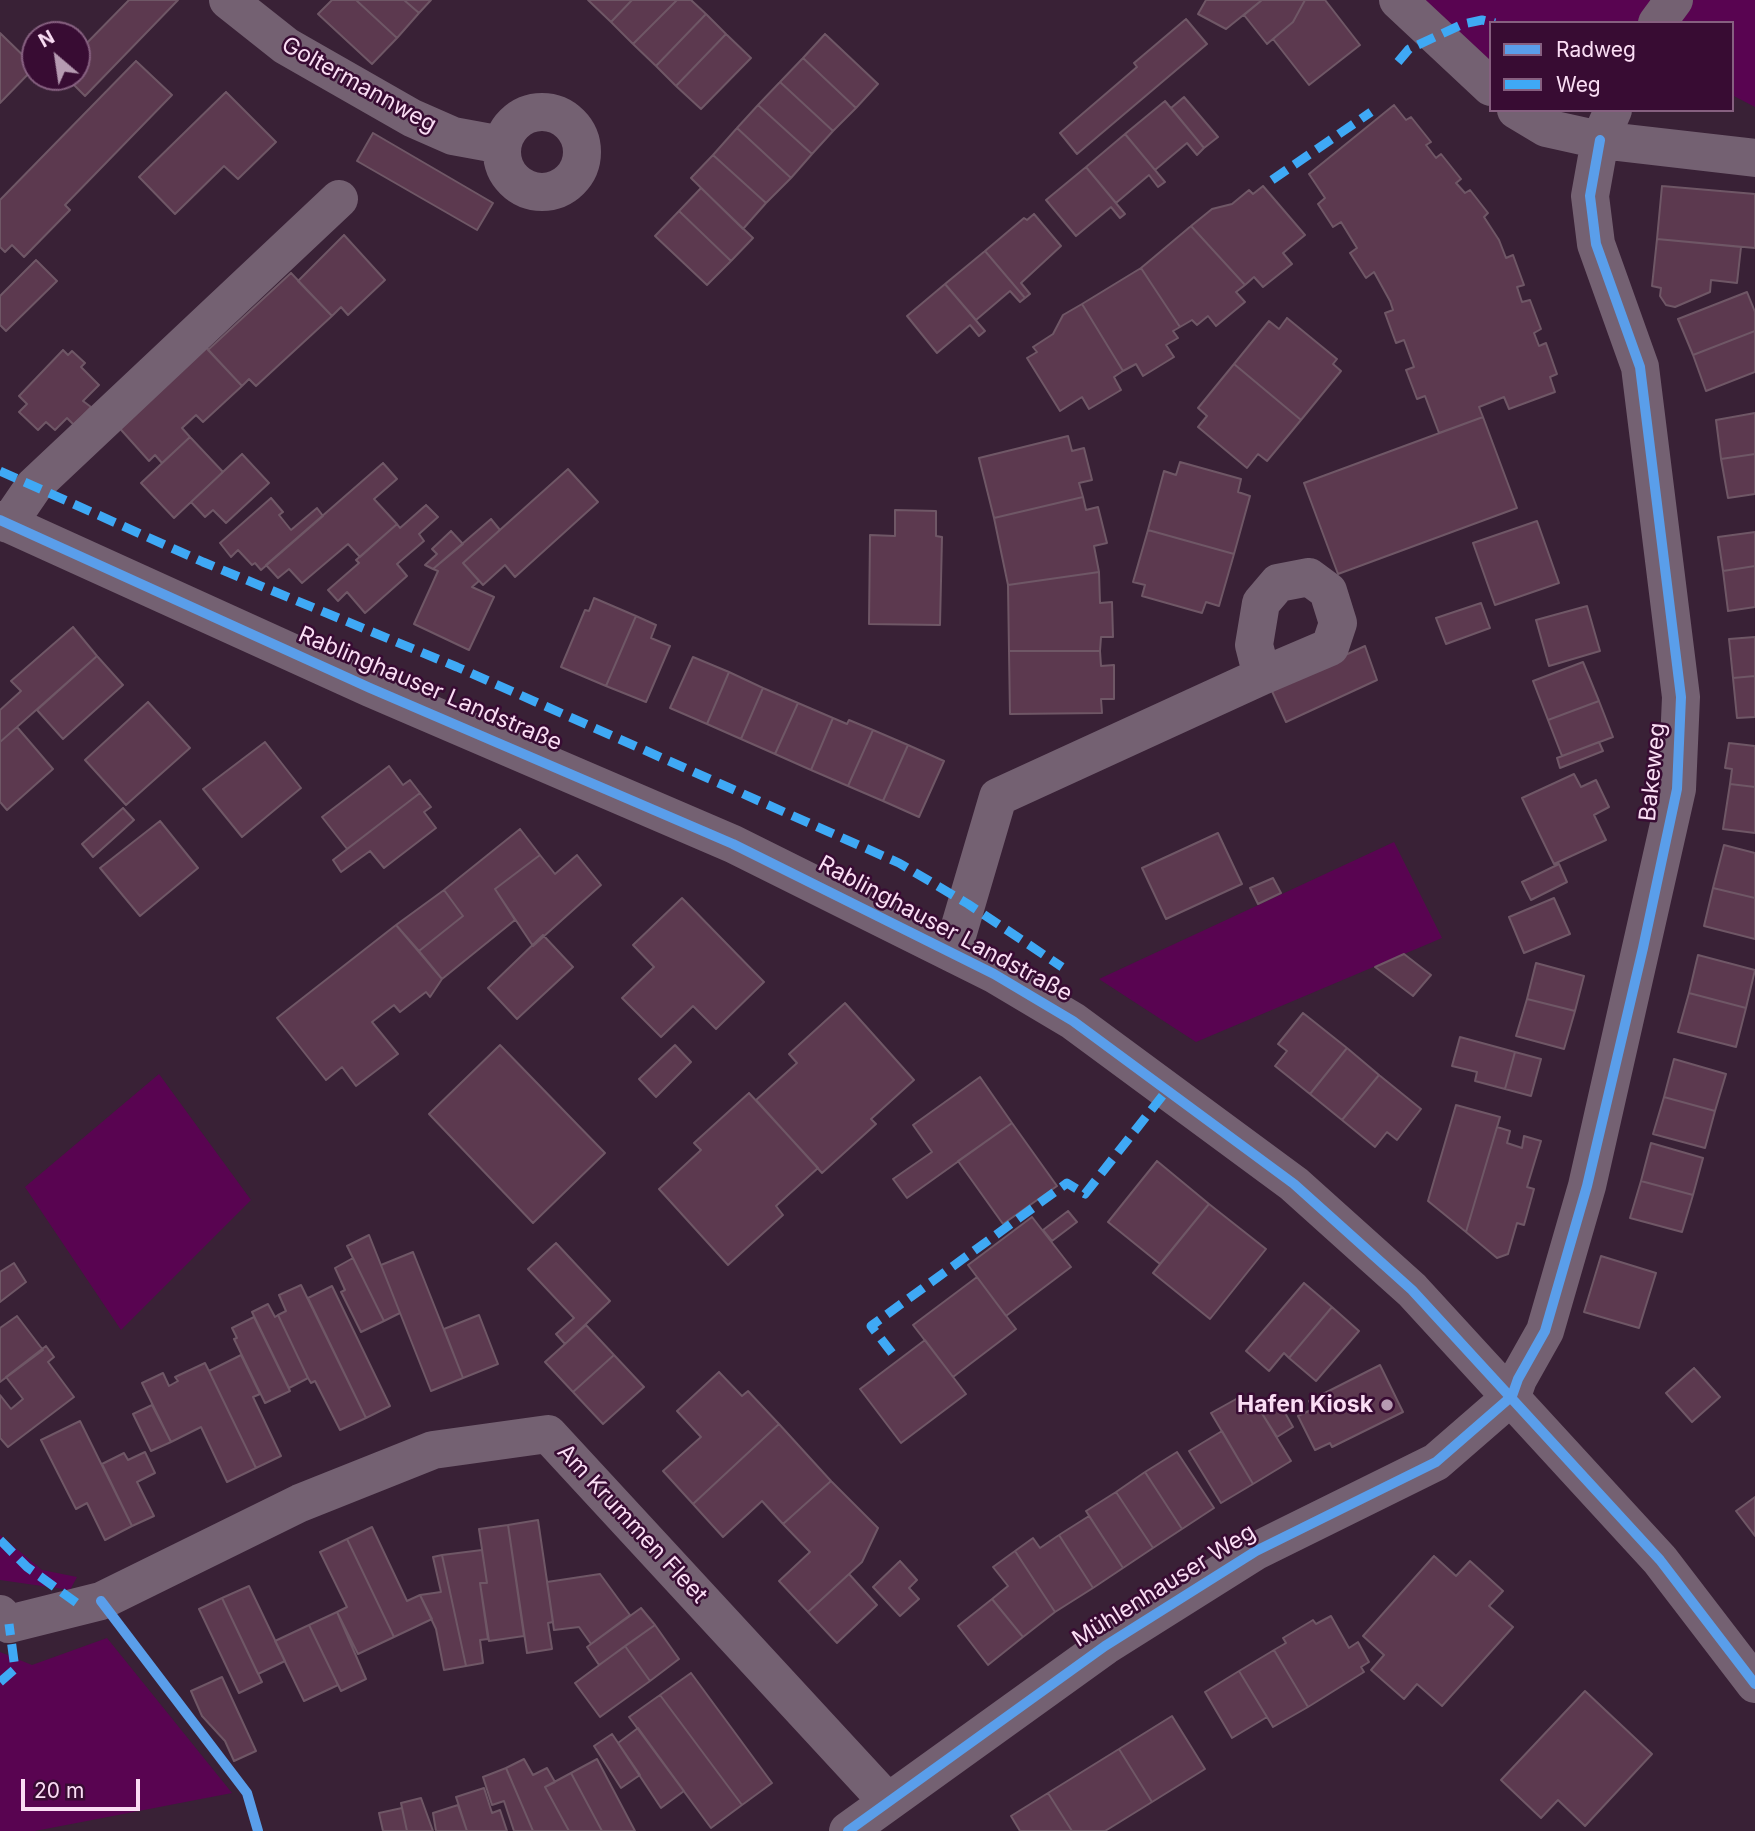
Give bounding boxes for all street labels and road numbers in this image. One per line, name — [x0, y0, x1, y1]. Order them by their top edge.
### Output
street label: Goltermannweg — [277, 31, 441, 139]
street label: Rablinghauser Landstraße — [294, 621, 566, 757]
street label: Bakeweg — [1634, 721, 1672, 823]
street label: Rablinghauser Landstraße — [813, 850, 1077, 1008]
street label: Am Krummen Fleet — [551, 1439, 713, 1609]
street label: Mühlenhauser Weg — [1067, 1519, 1261, 1653]

